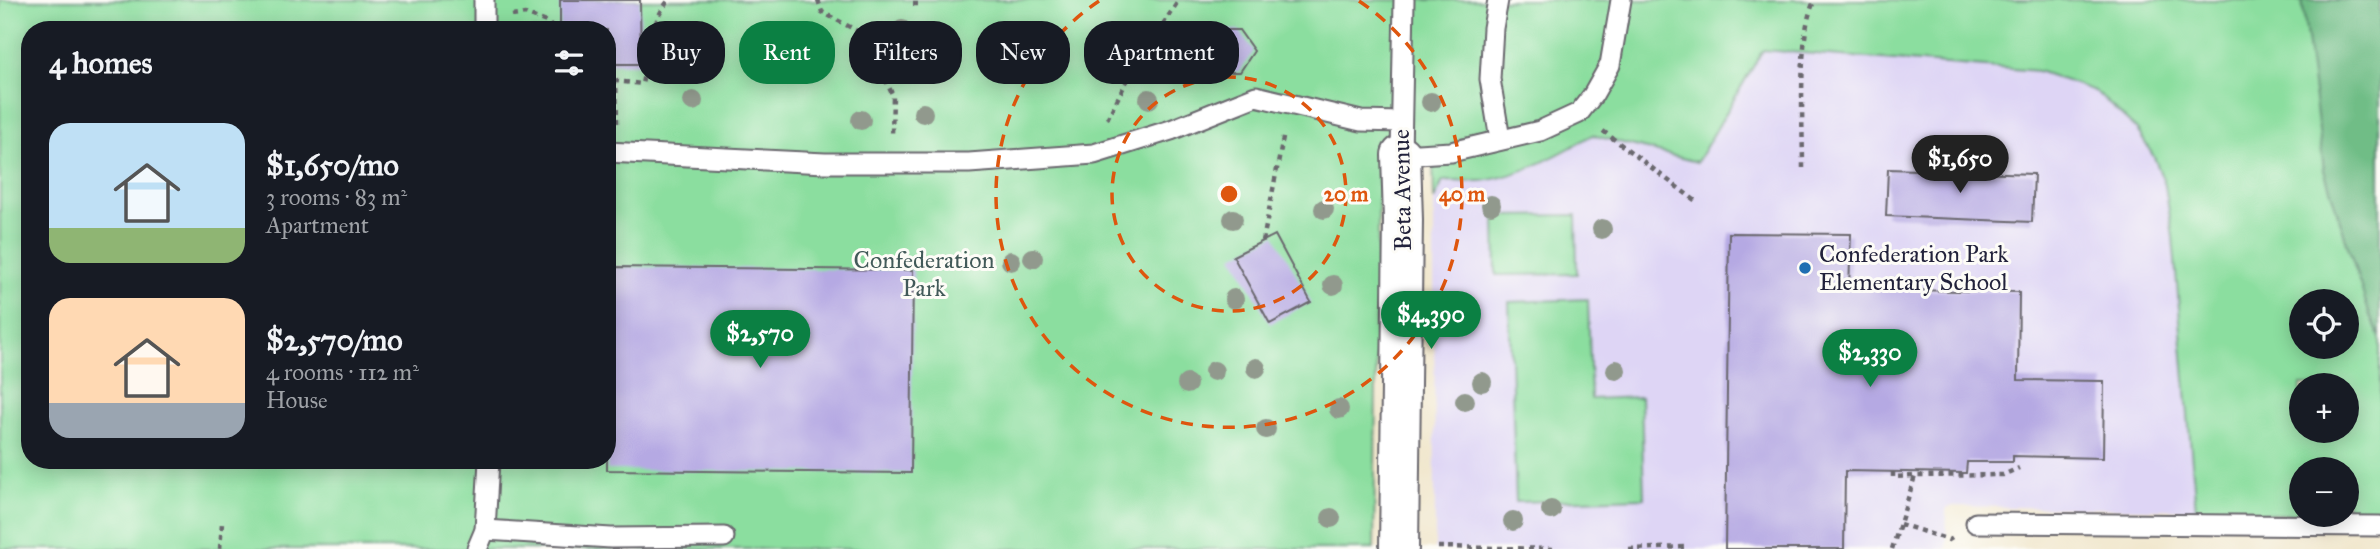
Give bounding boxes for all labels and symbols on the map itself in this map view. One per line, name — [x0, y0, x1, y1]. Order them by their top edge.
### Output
street label: Beta Avenue — [1386, 129, 1418, 251]
pin: $1,650 — [1903, 136, 2017, 195]
text: 20 m — [1324, 181, 1369, 207]
text: 40 m — [1439, 181, 1485, 207]
centre of rings — [1217, 182, 1241, 206]
place label: Confederation Park Elementary School — [1819, 239, 2009, 297]
park label: Confederation Park — [854, 245, 994, 303]
marker: Confederation Park Elementary School — [1797, 260, 1813, 276]
pin: $4,390 — [1374, 292, 1488, 351]
pin: $2,570 — [703, 310, 817, 370]
pin: $2,330 — [1813, 330, 1927, 389]

